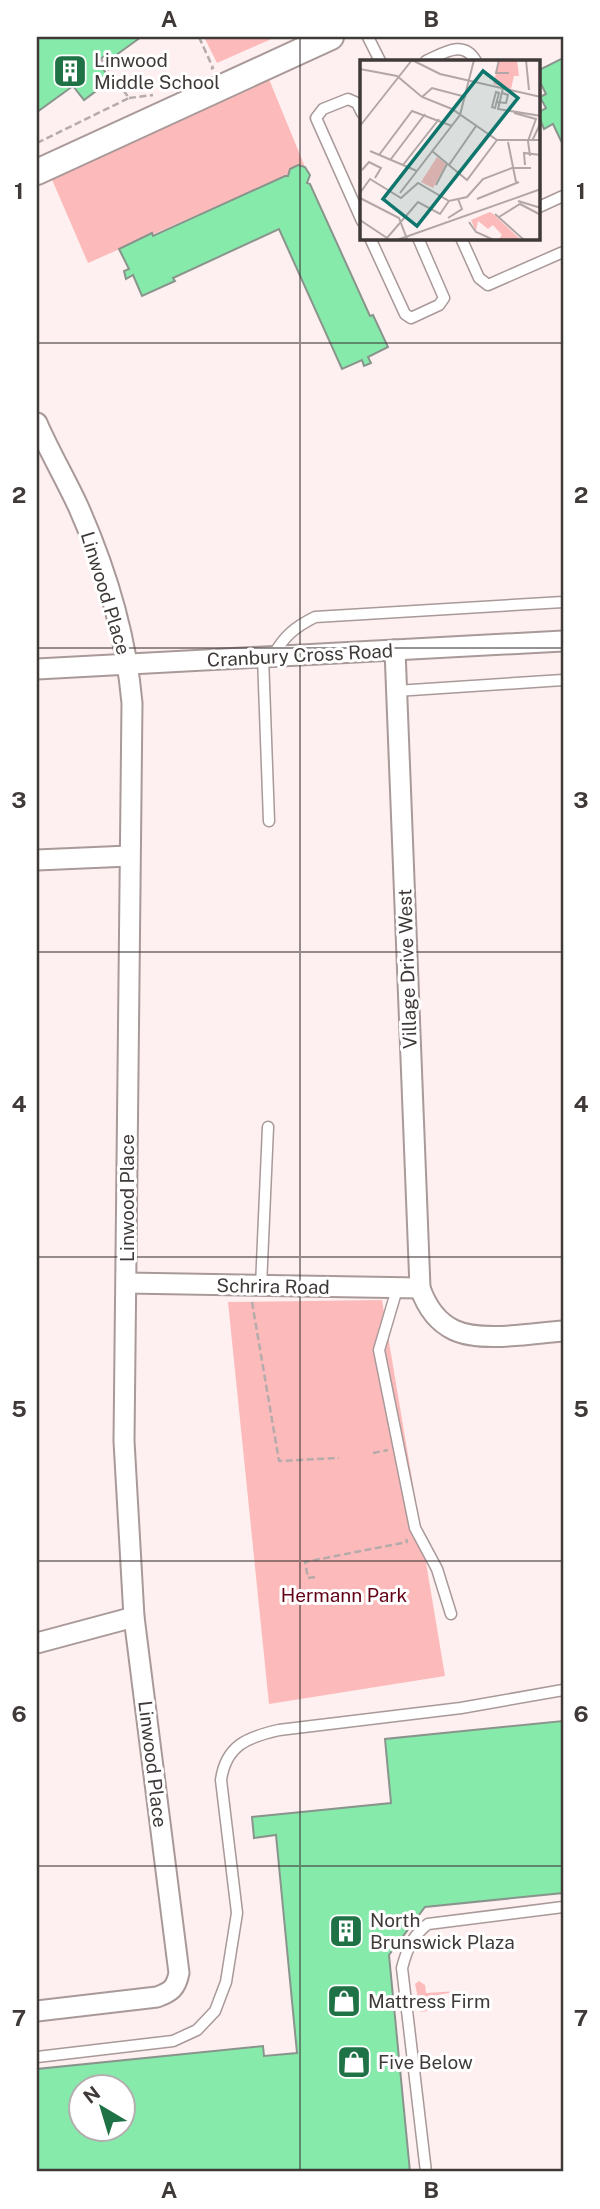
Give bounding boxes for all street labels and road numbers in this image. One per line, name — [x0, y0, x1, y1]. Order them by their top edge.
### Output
street label: Linwood Place — [77, 529, 135, 657]
street label: Cranbury Cross Road — [206, 639, 394, 671]
street label: Village Drive West — [393, 889, 421, 1049]
street label: Linwood Place — [116, 1134, 138, 1262]
street label: Schrira Road — [216, 1274, 330, 1298]
street label: Linwood Place — [134, 1699, 172, 1829]

